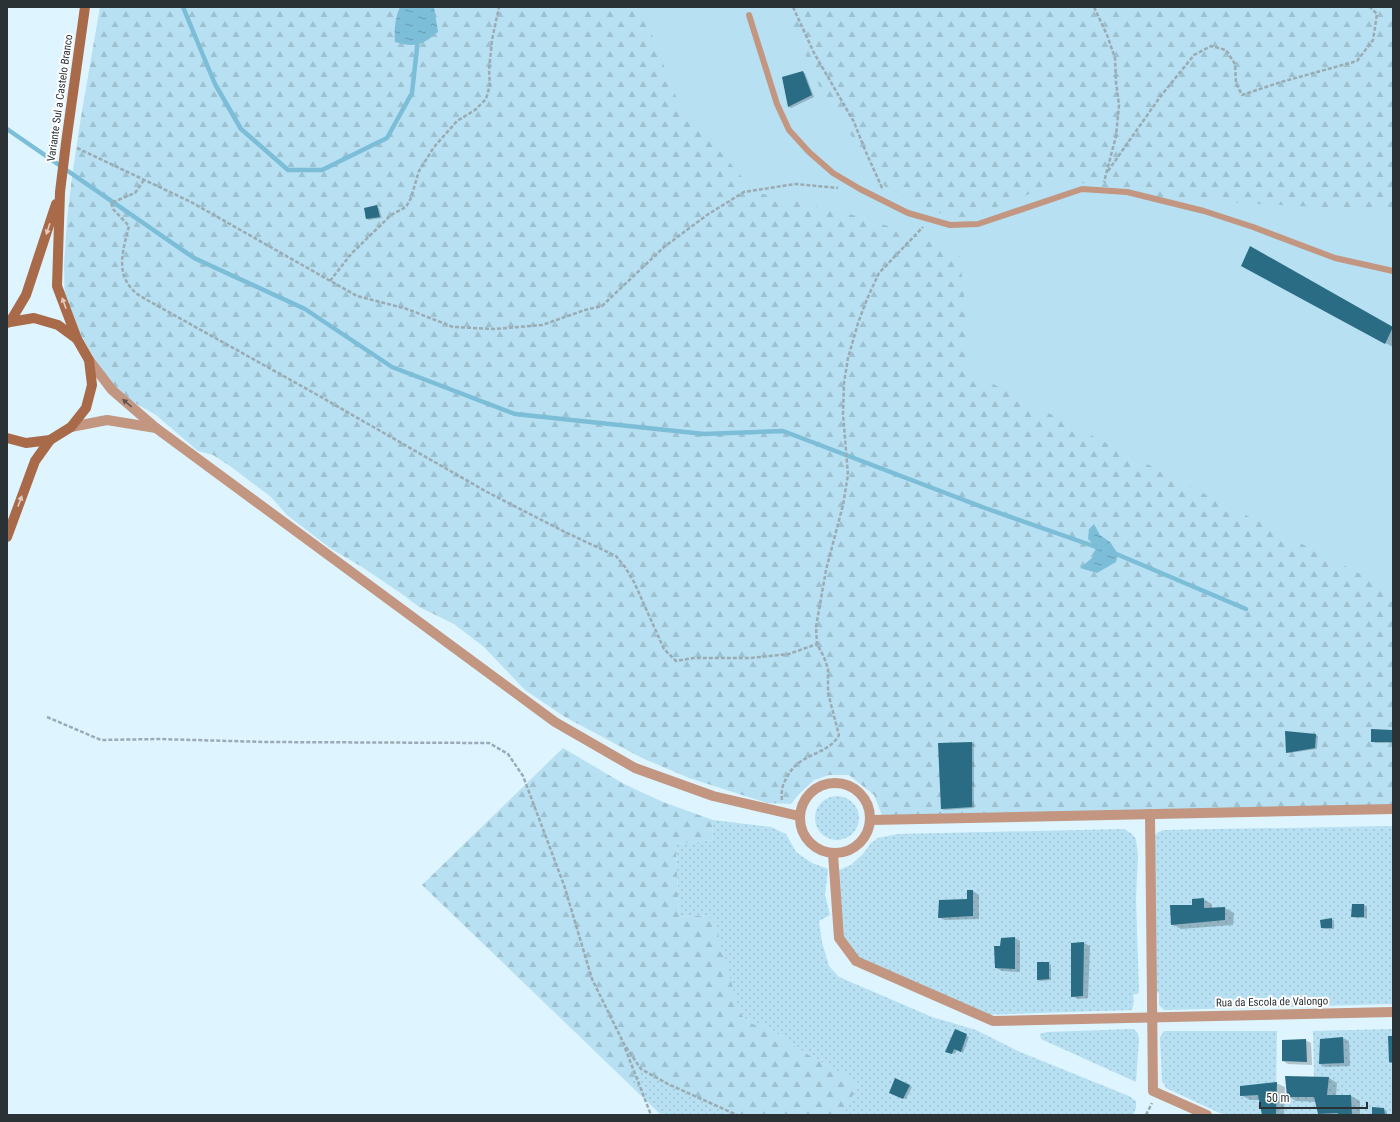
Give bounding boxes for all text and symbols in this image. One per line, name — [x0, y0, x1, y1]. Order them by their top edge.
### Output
street label: Variante Sul a Castelo Branco — [45, 33, 75, 162]
one-way arrow — [44, 224, 50, 236]
one-way arrow — [60, 296, 66, 308]
one-way arrow — [121, 398, 132, 407]
one-way arrow — [18, 494, 24, 506]
street label: Rua da Escola de Valongo — [1216, 995, 1329, 1009]
scale bar — [1260, 1084, 1367, 1110]
text: 50 m — [1266, 1091, 1290, 1105]

